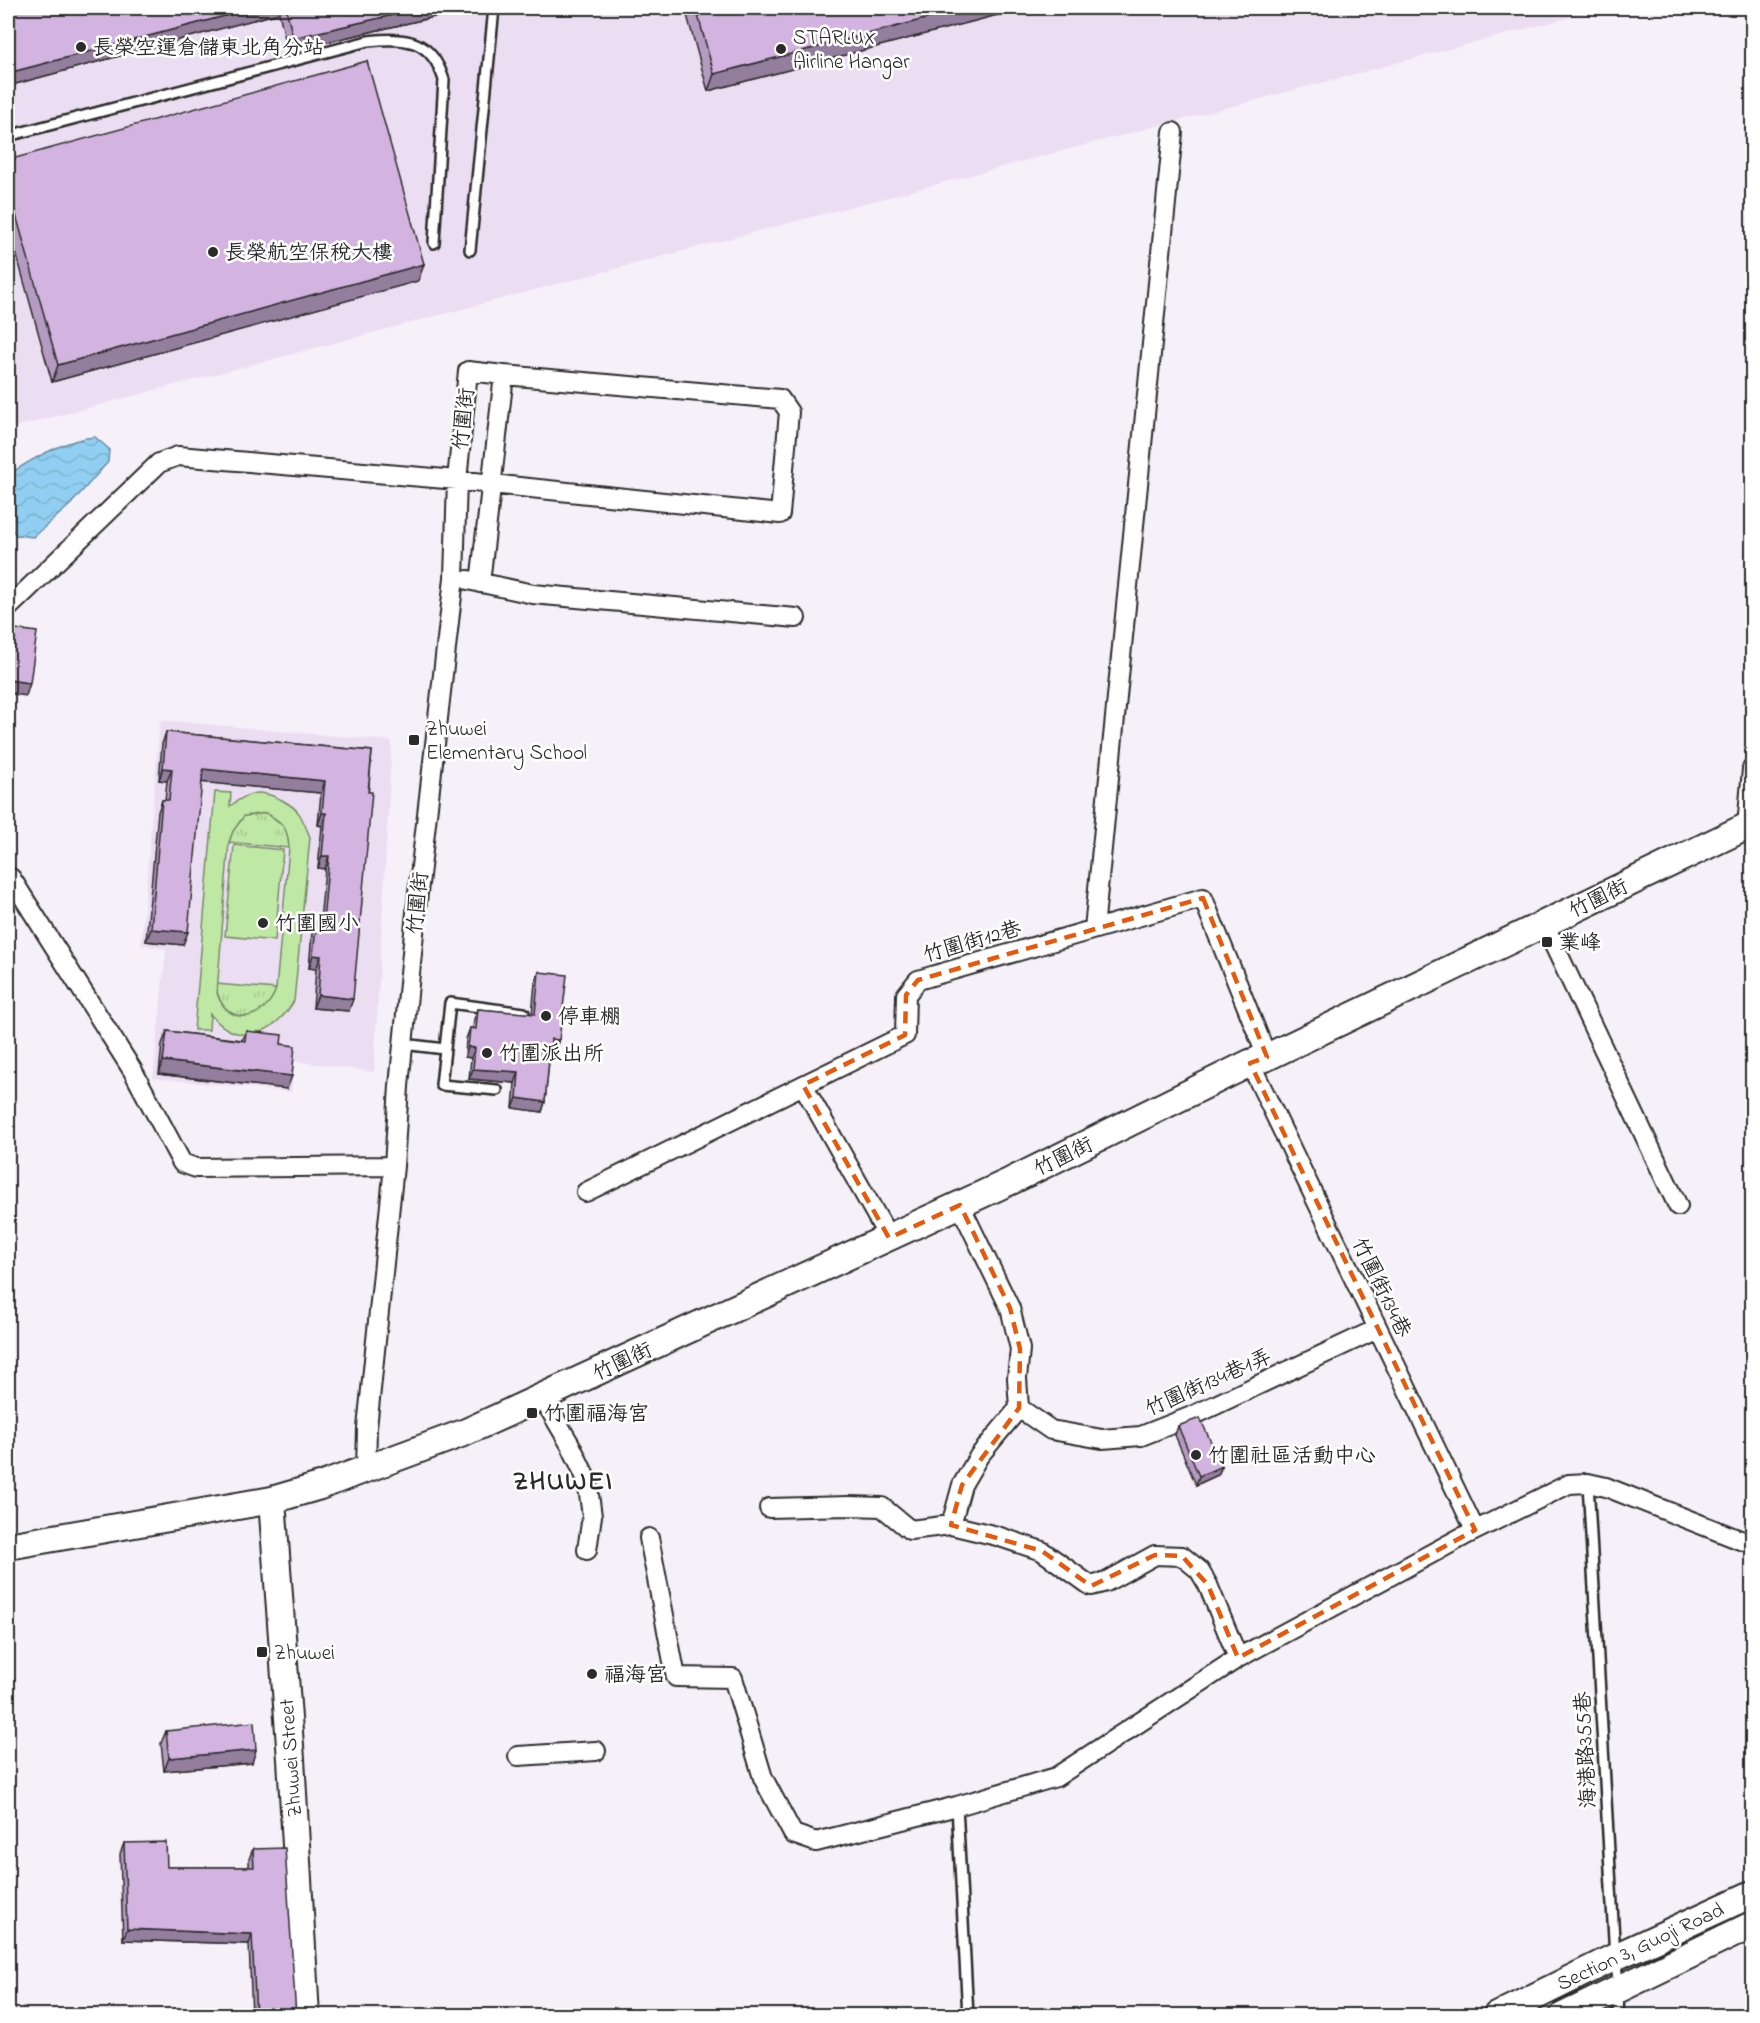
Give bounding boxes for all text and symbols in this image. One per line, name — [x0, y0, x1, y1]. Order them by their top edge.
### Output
place label: STARLUX Airline Hangar — [793, 24, 910, 80]
place label: 長榮空運倉儲東北角分站 — [93, 34, 324, 64]
marker: 長榮空運倉儲東北角分站 — [74, 40, 88, 54]
marker: STARLUX Airline Hangar — [774, 42, 788, 56]
place label: 長榮航空保稅大樓 — [225, 239, 393, 269]
marker: 長榮航空保稅大樓 — [206, 245, 220, 259]
street label: 竹圍街 — [447, 386, 483, 452]
place label: Zhuwei Elementary School — [426, 715, 587, 771]
marker: Zhuwei Elementary School — [407, 733, 421, 747]
street label: 竹圍街 — [401, 870, 437, 936]
street label: 竹圍街 — [1564, 873, 1634, 927]
place label: 竹圍國小 — [275, 910, 359, 940]
street label: 竹圍街12巷 — [920, 915, 1025, 971]
marker: 竹圍國小 — [256, 916, 270, 930]
place label: 業峰 — [1559, 929, 1601, 959]
marker: 業峰 — [1540, 935, 1554, 949]
place label: 停車棚 — [558, 1003, 621, 1033]
marker: 停車棚 — [539, 1009, 553, 1023]
place label: 竹圍派出所 — [499, 1040, 604, 1070]
marker: 竹圍派出所 — [480, 1046, 494, 1060]
street label: 竹圍街 — [1029, 1131, 1099, 1185]
street label: 竹圍街134巷 — [1343, 1233, 1417, 1343]
street label: 竹圍街 — [588, 1336, 658, 1390]
street label: 竹圍街134巷1弄 — [1141, 1343, 1277, 1425]
place label: 竹圍福海宮 — [544, 1400, 649, 1430]
marker: 竹圍福海宮 — [525, 1406, 539, 1420]
place label: 竹圍社區活動中心 — [1208, 1442, 1376, 1472]
marker: 竹圍社區活動中心 — [1189, 1448, 1203, 1462]
district label: ZHUWEI — [513, 1463, 613, 1502]
place label: Zhuwei — [274, 1639, 335, 1669]
marker: Zhuwei — [255, 1645, 269, 1659]
place label: 福海宮 — [604, 1661, 667, 1691]
marker: 福海宮 — [585, 1667, 599, 1681]
street label: 海港路355巷 — [1569, 1691, 1605, 1809]
street label: Zhuwei Street — [273, 1697, 311, 1818]
street label: Section 3, Guoji Road — [1552, 1896, 1730, 2000]

